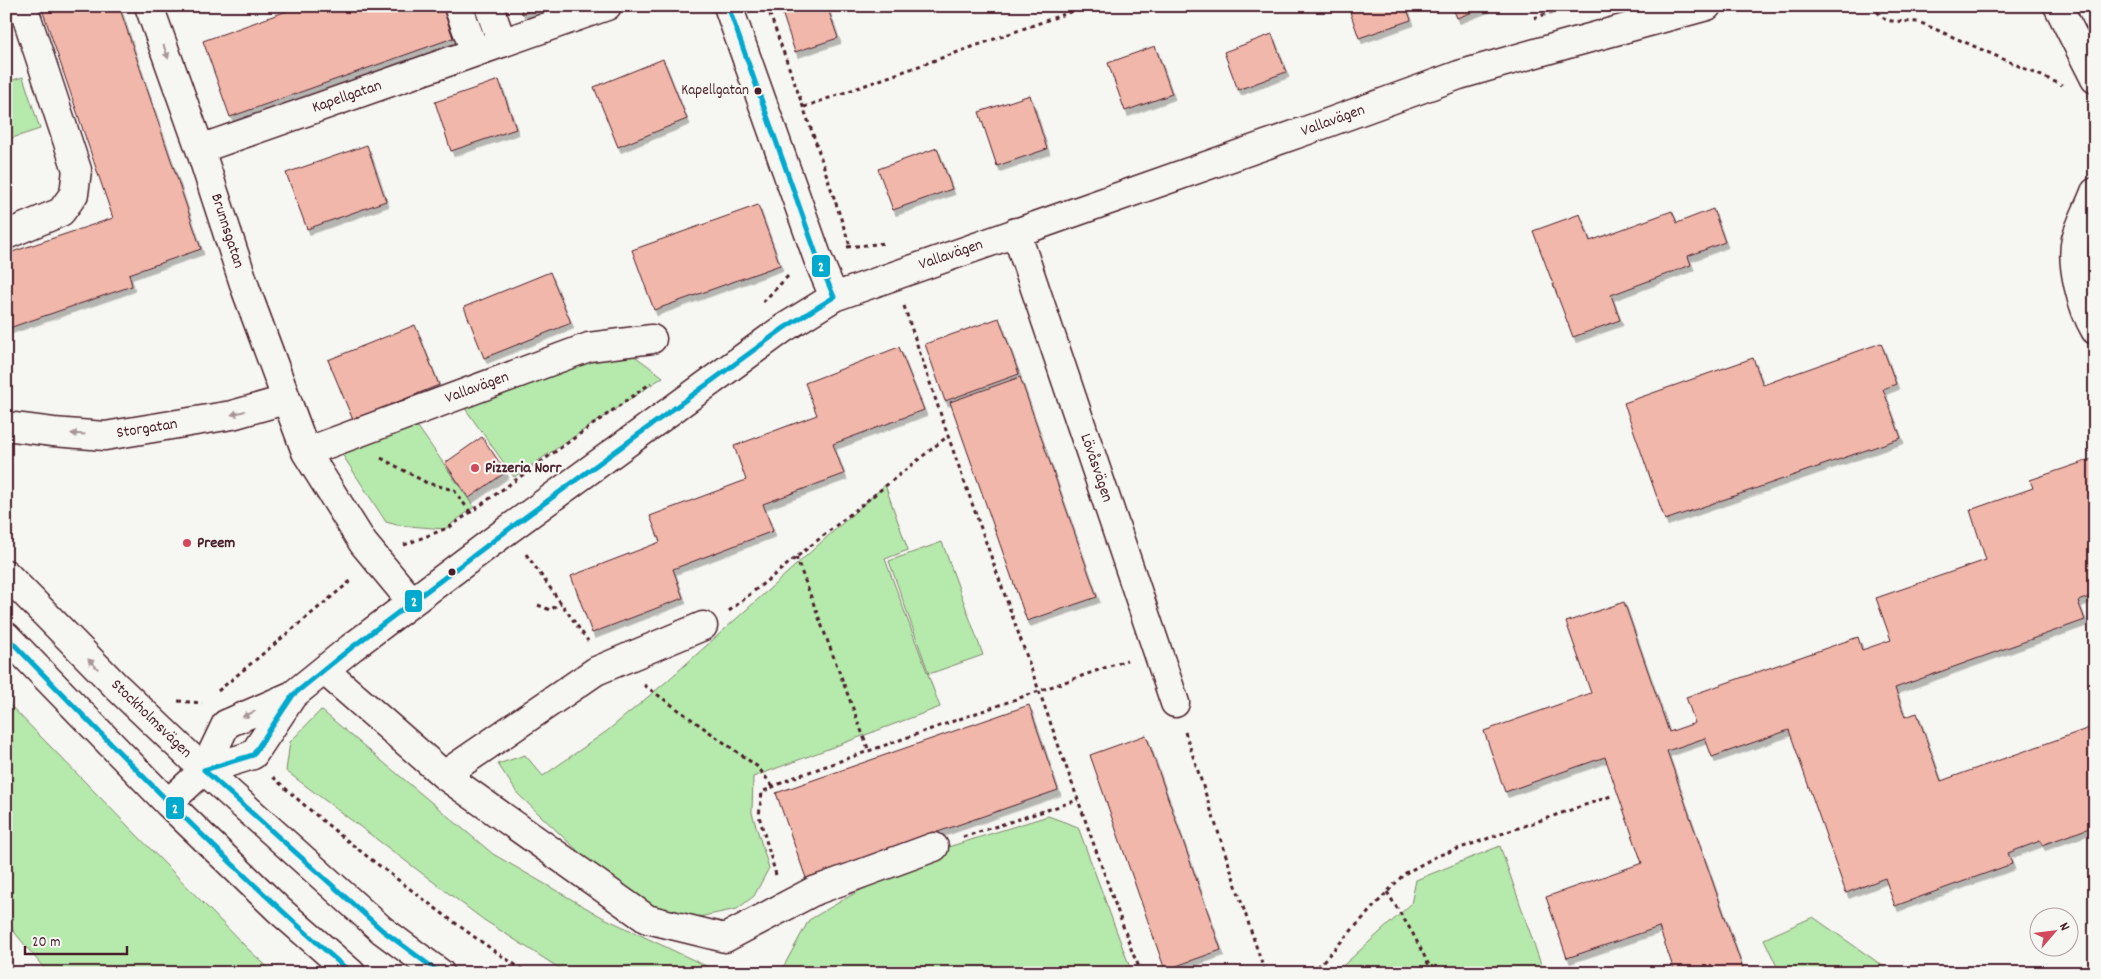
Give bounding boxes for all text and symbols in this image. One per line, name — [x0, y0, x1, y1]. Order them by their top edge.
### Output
one-way arrow — [162, 45, 170, 60]
street label: Kapellgatan — [309, 74, 385, 120]
place label: Kapellgatan — [681, 80, 749, 102]
marker: Kapellgatan — [753, 86, 763, 96]
street label: Vallavägen — [1298, 99, 1368, 143]
street label: Brunnsgatan — [204, 191, 250, 271]
street label: Vallavägen — [916, 233, 986, 277]
line badge: 2 — [811, 254, 831, 278]
text: 2 — [818, 258, 824, 278]
street label: Vallavägen — [442, 366, 512, 410]
one-way arrow — [231, 410, 246, 418]
street label: Storgatan — [115, 413, 179, 445]
one-way arrow — [70, 430, 86, 438]
street label: Lövåsvägen — [1074, 431, 1118, 505]
place label: Pizzeria Norr — [485, 457, 562, 480]
marker: Pizzeria Norr — [469, 462, 481, 474]
place label: Preem — [197, 532, 235, 555]
marker: Preem — [181, 537, 193, 549]
unlabelled marker — [447, 567, 457, 577]
line badge: 2 — [404, 589, 423, 613]
text: 2 — [411, 593, 417, 613]
one-way arrow — [87, 658, 99, 670]
street label: Stockholmsvägen — [105, 674, 197, 764]
one-way arrow — [242, 711, 256, 719]
line badge: 2 — [165, 796, 185, 820]
text: 2 — [172, 800, 178, 820]
north arrow — [2028, 906, 2078, 956]
text: N — [2053, 919, 2074, 935]
scale bar — [25, 924, 128, 956]
text: 20 m — [32, 932, 60, 954]

